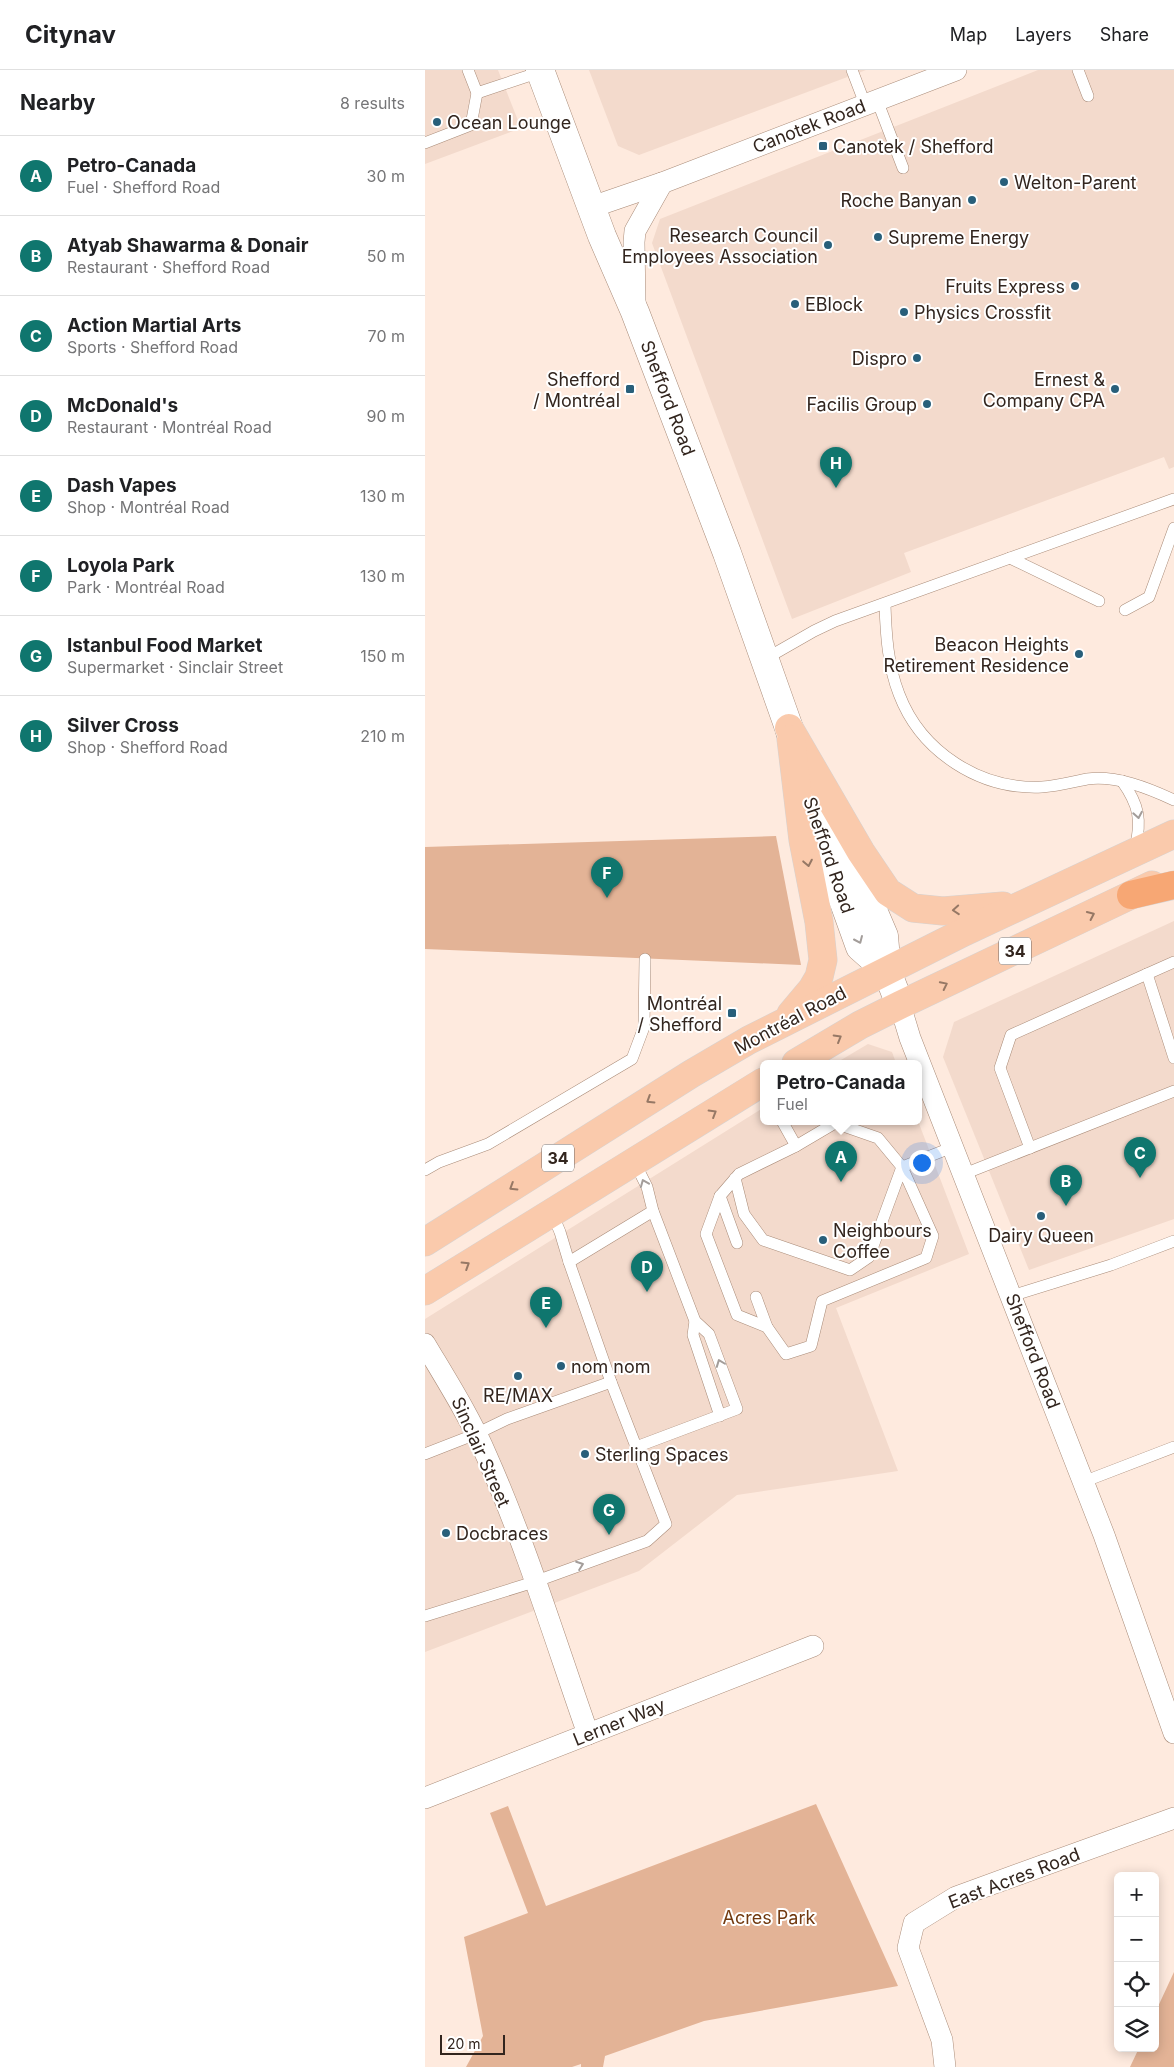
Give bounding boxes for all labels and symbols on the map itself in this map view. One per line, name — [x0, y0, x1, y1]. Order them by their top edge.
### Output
street label: Canotek Road — [750, 95, 868, 157]
place label: Ocean Lounge — [447, 112, 571, 133]
marker: Ocean Lounge — [431, 116, 443, 128]
place label: Canotek / Shefford — [833, 136, 993, 157]
marker: Canotek / Shefford — [817, 140, 829, 152]
place label: Welton-Parent — [1014, 172, 1137, 193]
marker: Welton-Parent — [998, 176, 1010, 188]
place label: Roche Banyan — [840, 190, 962, 211]
marker: Roche Banyan — [966, 194, 978, 206]
place label: Research Council Employees Association — [622, 225, 818, 267]
place label: Supreme Energy — [888, 227, 1029, 248]
marker: Supreme Energy — [872, 231, 884, 243]
marker: Research Council Employees Association — [822, 239, 834, 251]
place label: Fruits Express — [945, 276, 1065, 297]
marker: Fruits Express — [1069, 280, 1081, 292]
place label: EBlock — [805, 294, 863, 315]
marker: EBlock — [789, 298, 801, 310]
place label: Physics Crossfit — [914, 302, 1051, 323]
marker: Physics Crossfit — [898, 306, 910, 318]
street label: Shefford Road — [636, 337, 700, 459]
place label: Dispro — [852, 348, 907, 369]
marker: Dispro — [911, 352, 923, 364]
place label: Shefford / Montréal — [533, 369, 620, 411]
place label: Ernest & Company CPA — [983, 369, 1105, 411]
marker: Shefford / Montréal — [624, 383, 636, 395]
marker: Ernest & Company CPA — [1109, 383, 1121, 395]
place label: Facilis Group — [806, 394, 917, 415]
marker: Facilis Group — [921, 398, 933, 410]
pin: H — [820, 447, 852, 488]
place label: Beacon Heights Retirement Residence — [884, 634, 1069, 676]
marker: Beacon Heights Retirement Residence — [1073, 648, 1085, 660]
street label: Shefford Road — [799, 794, 859, 916]
one-way arrow — [1132, 810, 1143, 819]
pin: F — [591, 857, 623, 898]
one-way arrow — [802, 859, 812, 867]
one-way arrow — [952, 905, 960, 916]
one-way arrow — [1086, 910, 1095, 921]
one-way arrow — [852, 935, 863, 944]
road number: 34 — [999, 938, 1031, 964]
one-way arrow — [939, 980, 948, 991]
street label: Montréal Road — [730, 982, 850, 1058]
place label: Montréal / Shefford — [637, 993, 722, 1035]
marker: Montréal / Shefford — [726, 1007, 738, 1019]
one-way arrow — [832, 1035, 841, 1045]
one-way arrow — [646, 1093, 655, 1103]
one-way arrow — [708, 1109, 717, 1119]
pin: C — [1124, 1137, 1156, 1178]
pin: A — [825, 1141, 857, 1182]
road number: 34 — [542, 1144, 574, 1172]
your location — [909, 1150, 935, 1176]
pin: B — [1050, 1165, 1082, 1206]
one-way arrow — [640, 1179, 651, 1188]
one-way arrow — [509, 1180, 518, 1190]
marker: Dairy Queen — [1035, 1210, 1047, 1222]
place label: Neighbours Coffee — [833, 1220, 932, 1262]
place label: Dairy Queen — [988, 1225, 1094, 1246]
marker: Neighbours Coffee — [817, 1234, 829, 1246]
pin: D — [631, 1251, 663, 1292]
one-way arrow — [461, 1262, 470, 1271]
pin: E — [530, 1287, 562, 1328]
street label: Shefford Road — [1001, 1290, 1065, 1412]
place label: nom nom — [571, 1356, 650, 1377]
marker: nom nom — [555, 1360, 567, 1372]
one-way arrow — [716, 1360, 726, 1368]
marker: RE/MAX — [512, 1370, 524, 1382]
place label: RE/MAX — [483, 1385, 553, 1406]
street label: Sinclair Street — [447, 1394, 515, 1510]
place label: Sterling Spaces — [595, 1444, 728, 1465]
marker: Sterling Spaces — [579, 1448, 591, 1460]
pin: G — [593, 1494, 625, 1535]
place label: Docbraces — [456, 1523, 548, 1544]
marker: Docbraces — [440, 1527, 452, 1539]
one-way arrow — [575, 1561, 584, 1571]
street label: Lerner Way — [570, 1694, 668, 1750]
street label: East Acres Road — [945, 1843, 1083, 1913]
park label: Acres Park — [723, 1907, 816, 1928]
scale bar — [440, 2032, 505, 2055]

